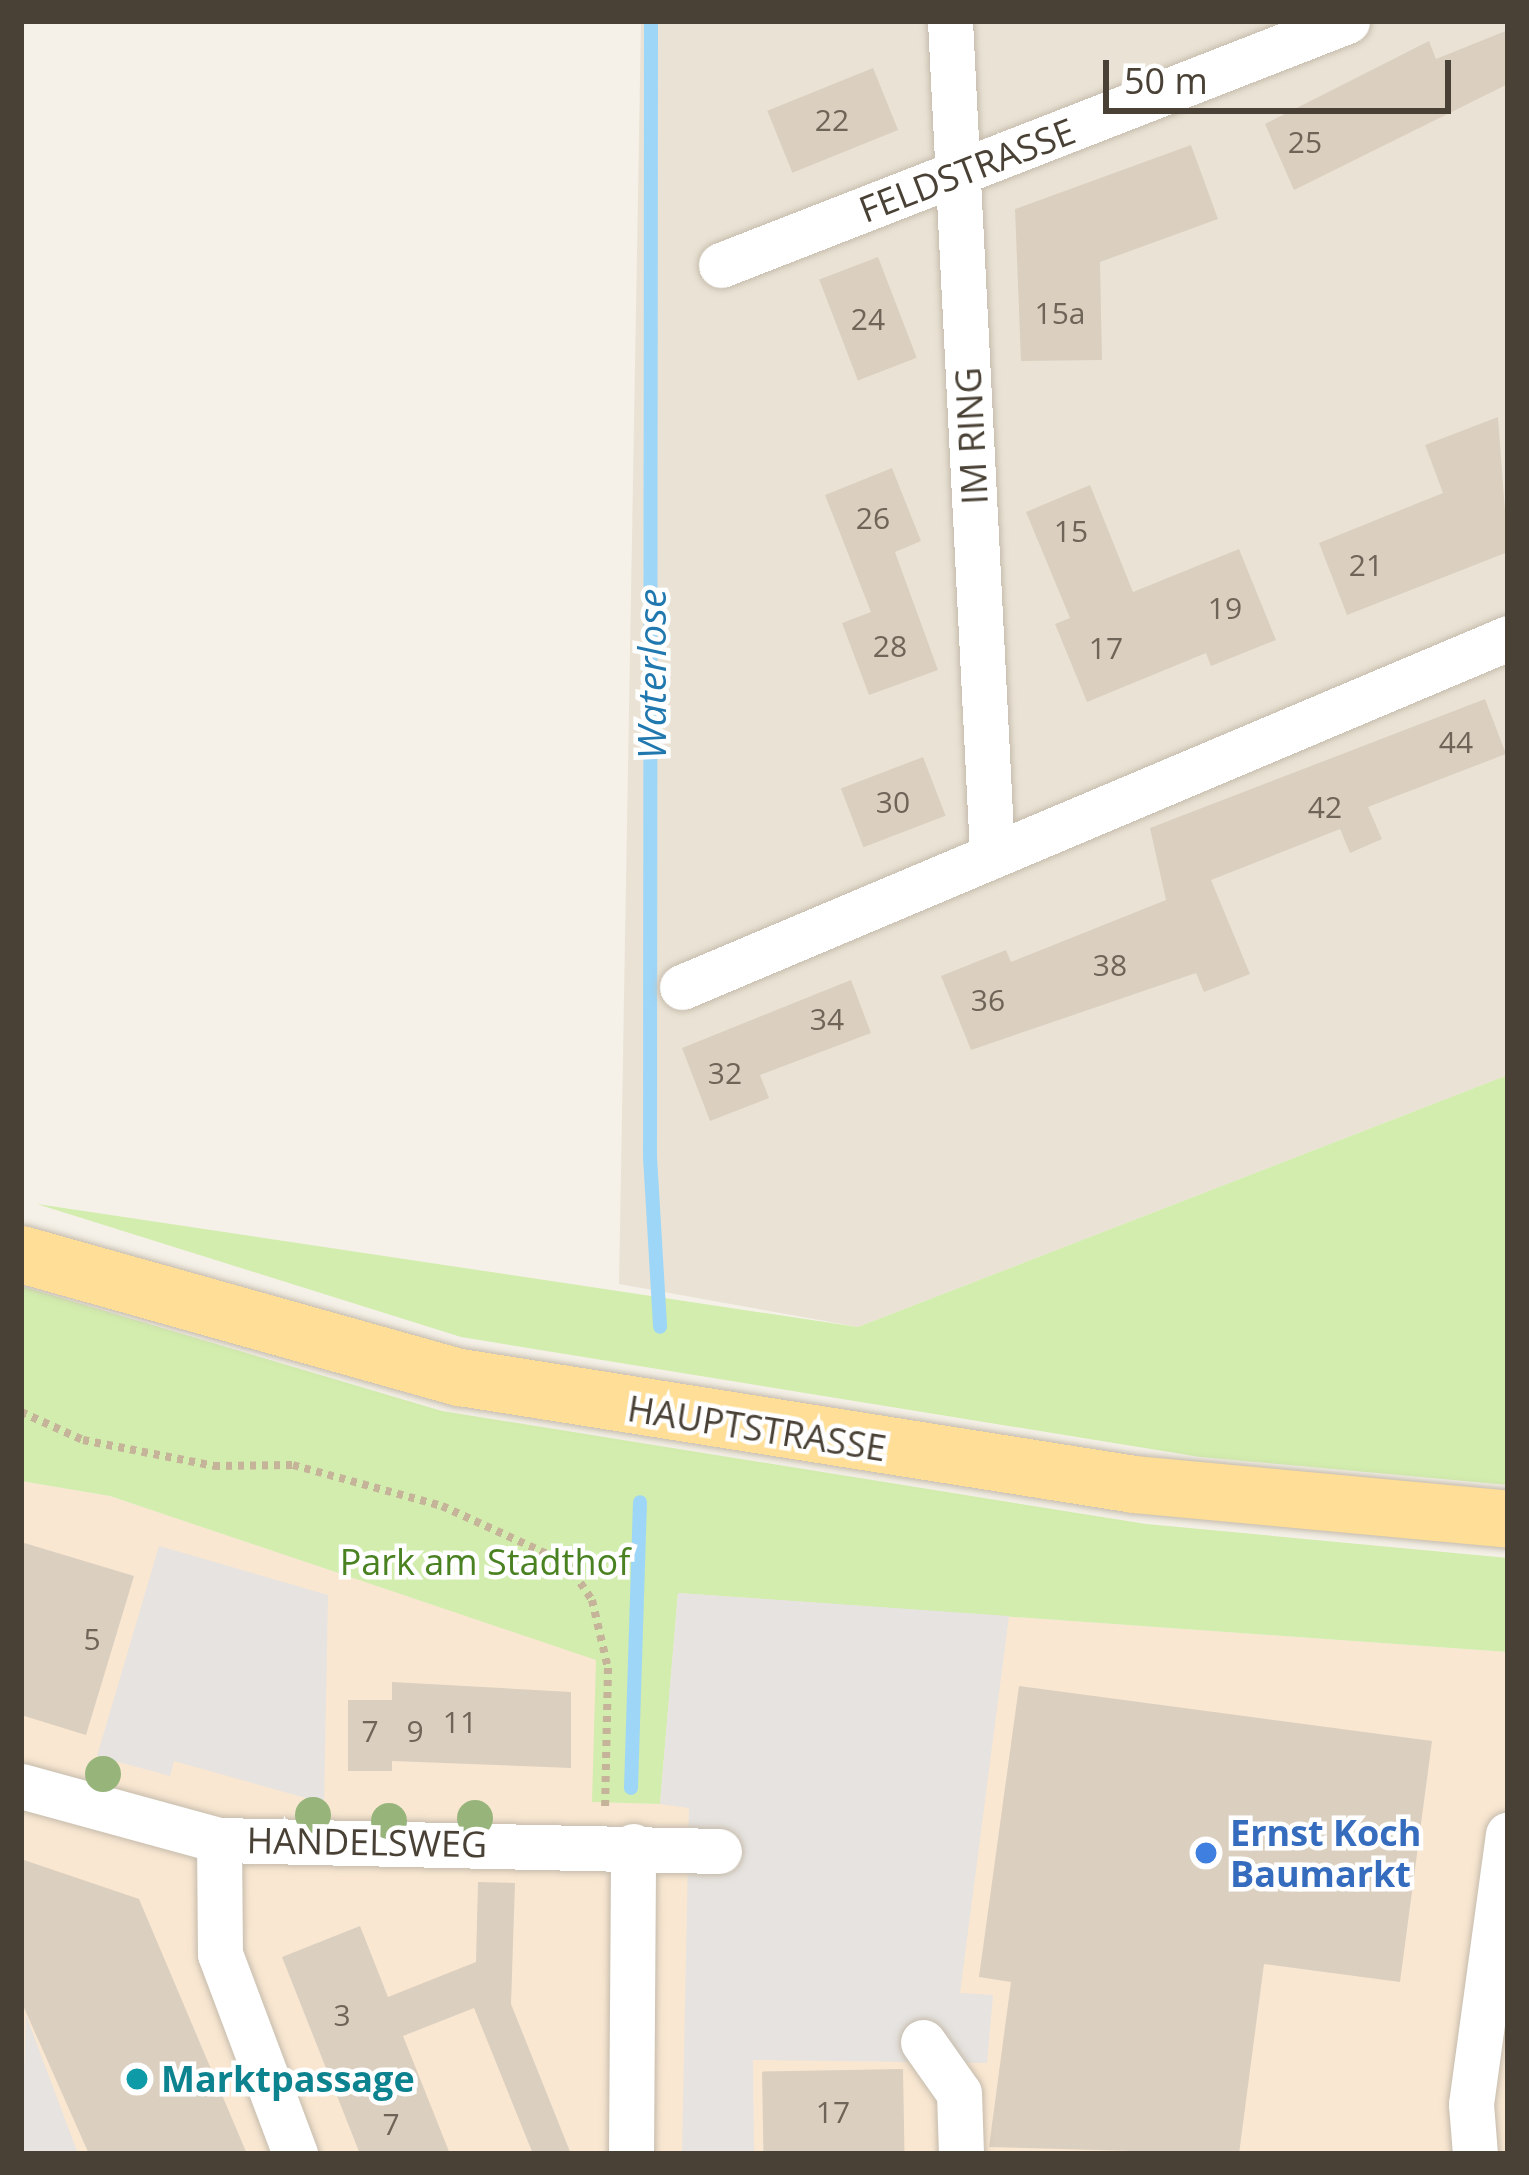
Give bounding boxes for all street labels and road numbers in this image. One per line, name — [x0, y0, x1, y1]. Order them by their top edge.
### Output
street label: FELDSTRASSE — [853, 109, 1081, 231]
street label: IM RING — [946, 366, 996, 506]
street label: HAUPTSTRASSE — [625, 1386, 889, 1470]
street label: HANDELSWEG — [246, 1818, 488, 1866]

